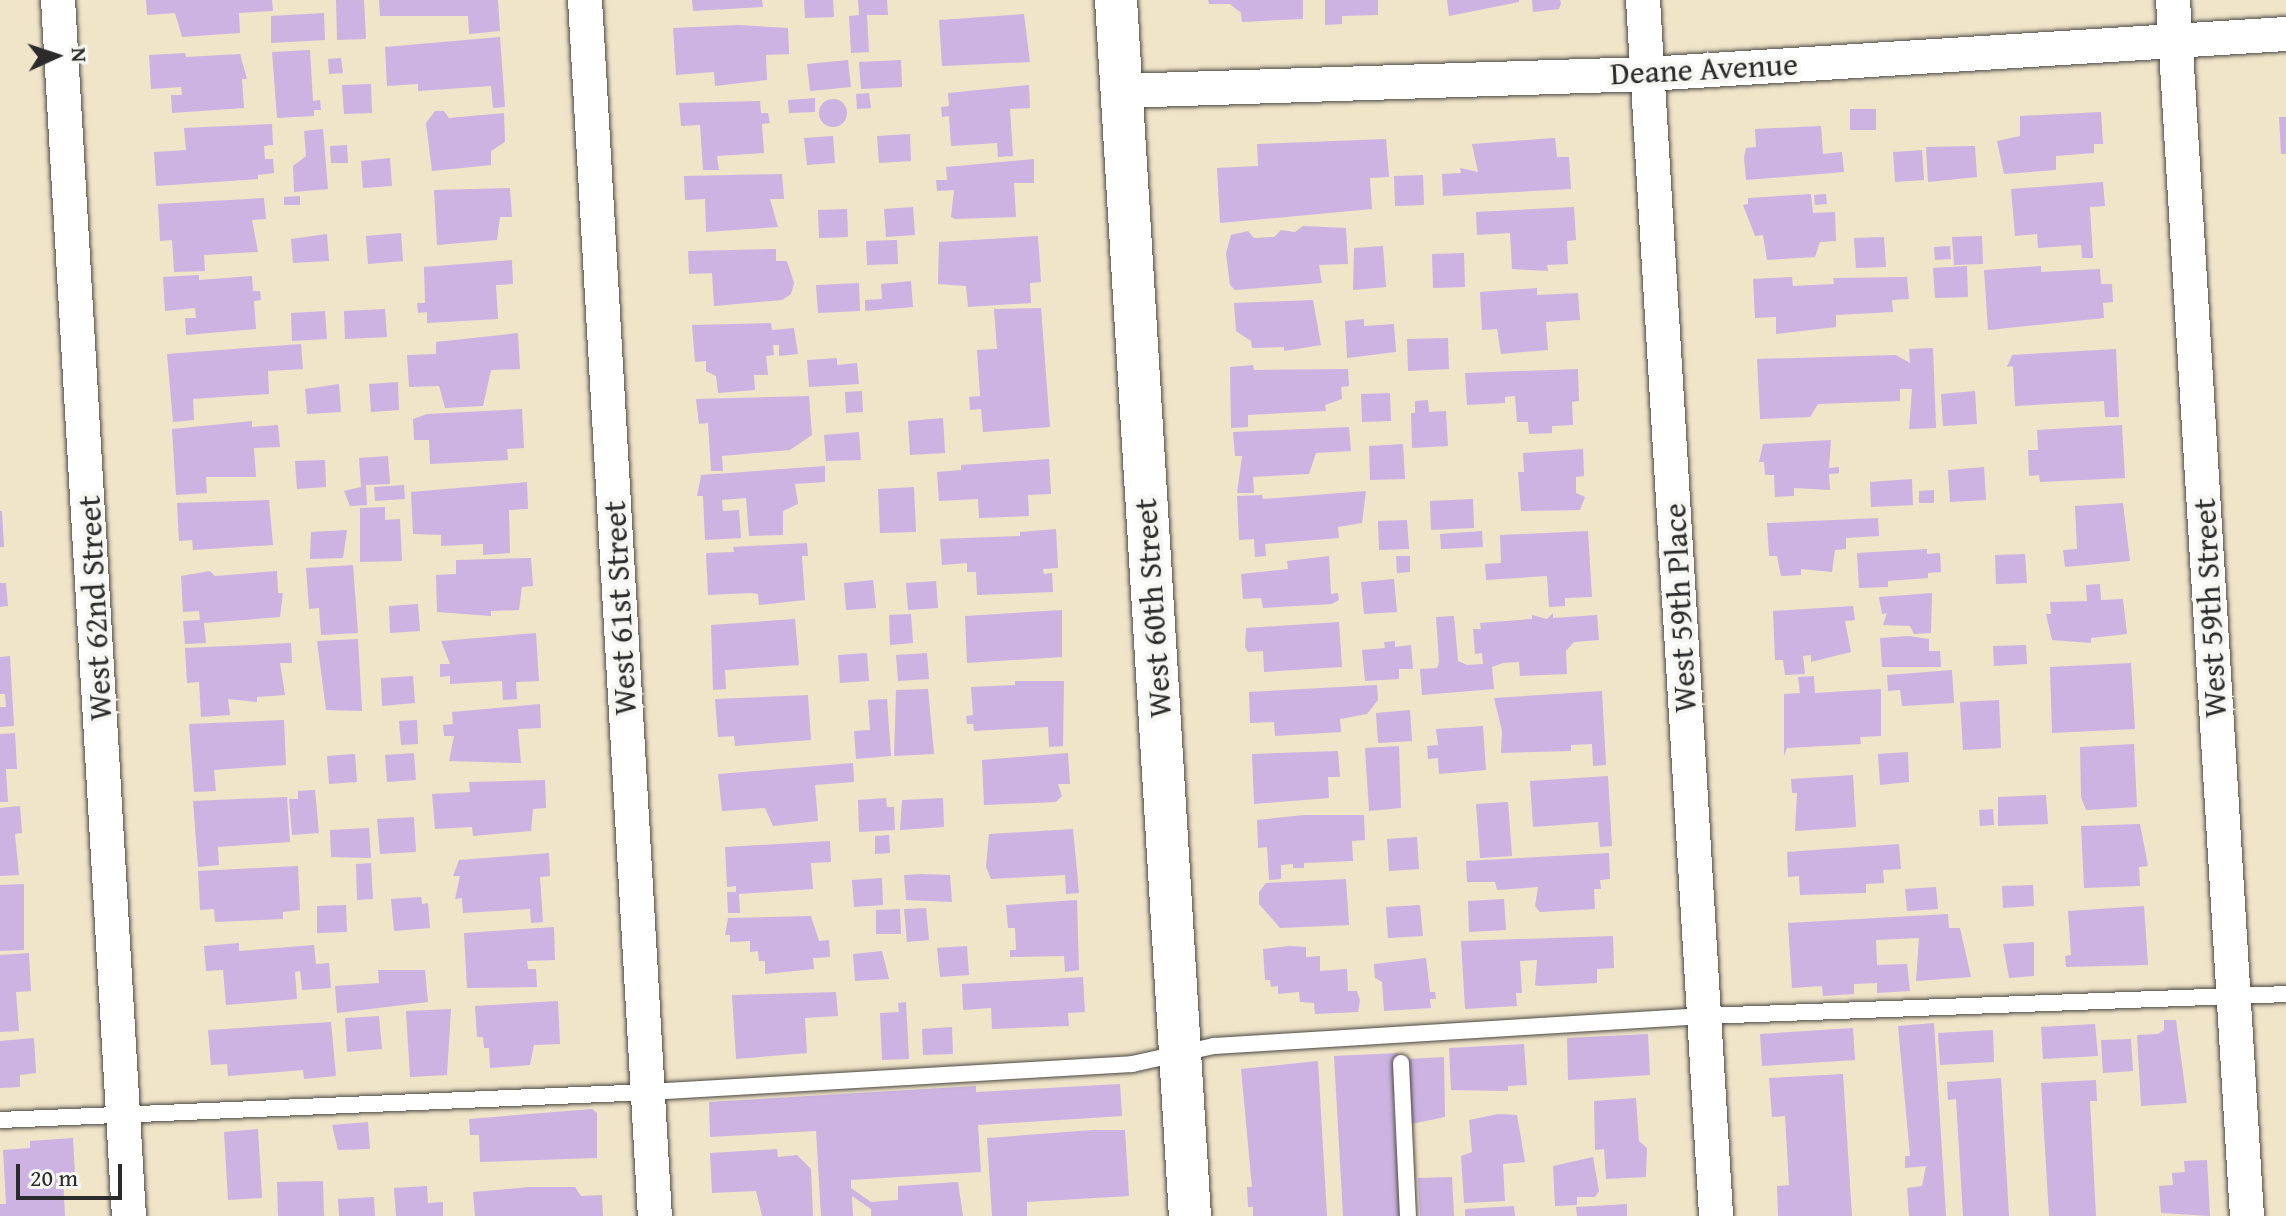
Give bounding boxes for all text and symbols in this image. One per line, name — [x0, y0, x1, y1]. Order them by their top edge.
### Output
north arrow — [16, 16, 96, 96]
street label: Deane Avenue — [1609, 45, 1799, 93]
text: N — [64, 47, 96, 63]
street label: West 62nd Street — [70, 494, 120, 722]
street label: West 60th Street — [1126, 497, 1180, 719]
street label: West 59th Street — [2185, 497, 2235, 719]
street label: West 61st Street — [595, 500, 645, 716]
street label: West 59th Place — [1655, 502, 1705, 714]
scale bar — [20, 1148, 126, 1198]
text: 20 m — [30, 1160, 78, 1195]

